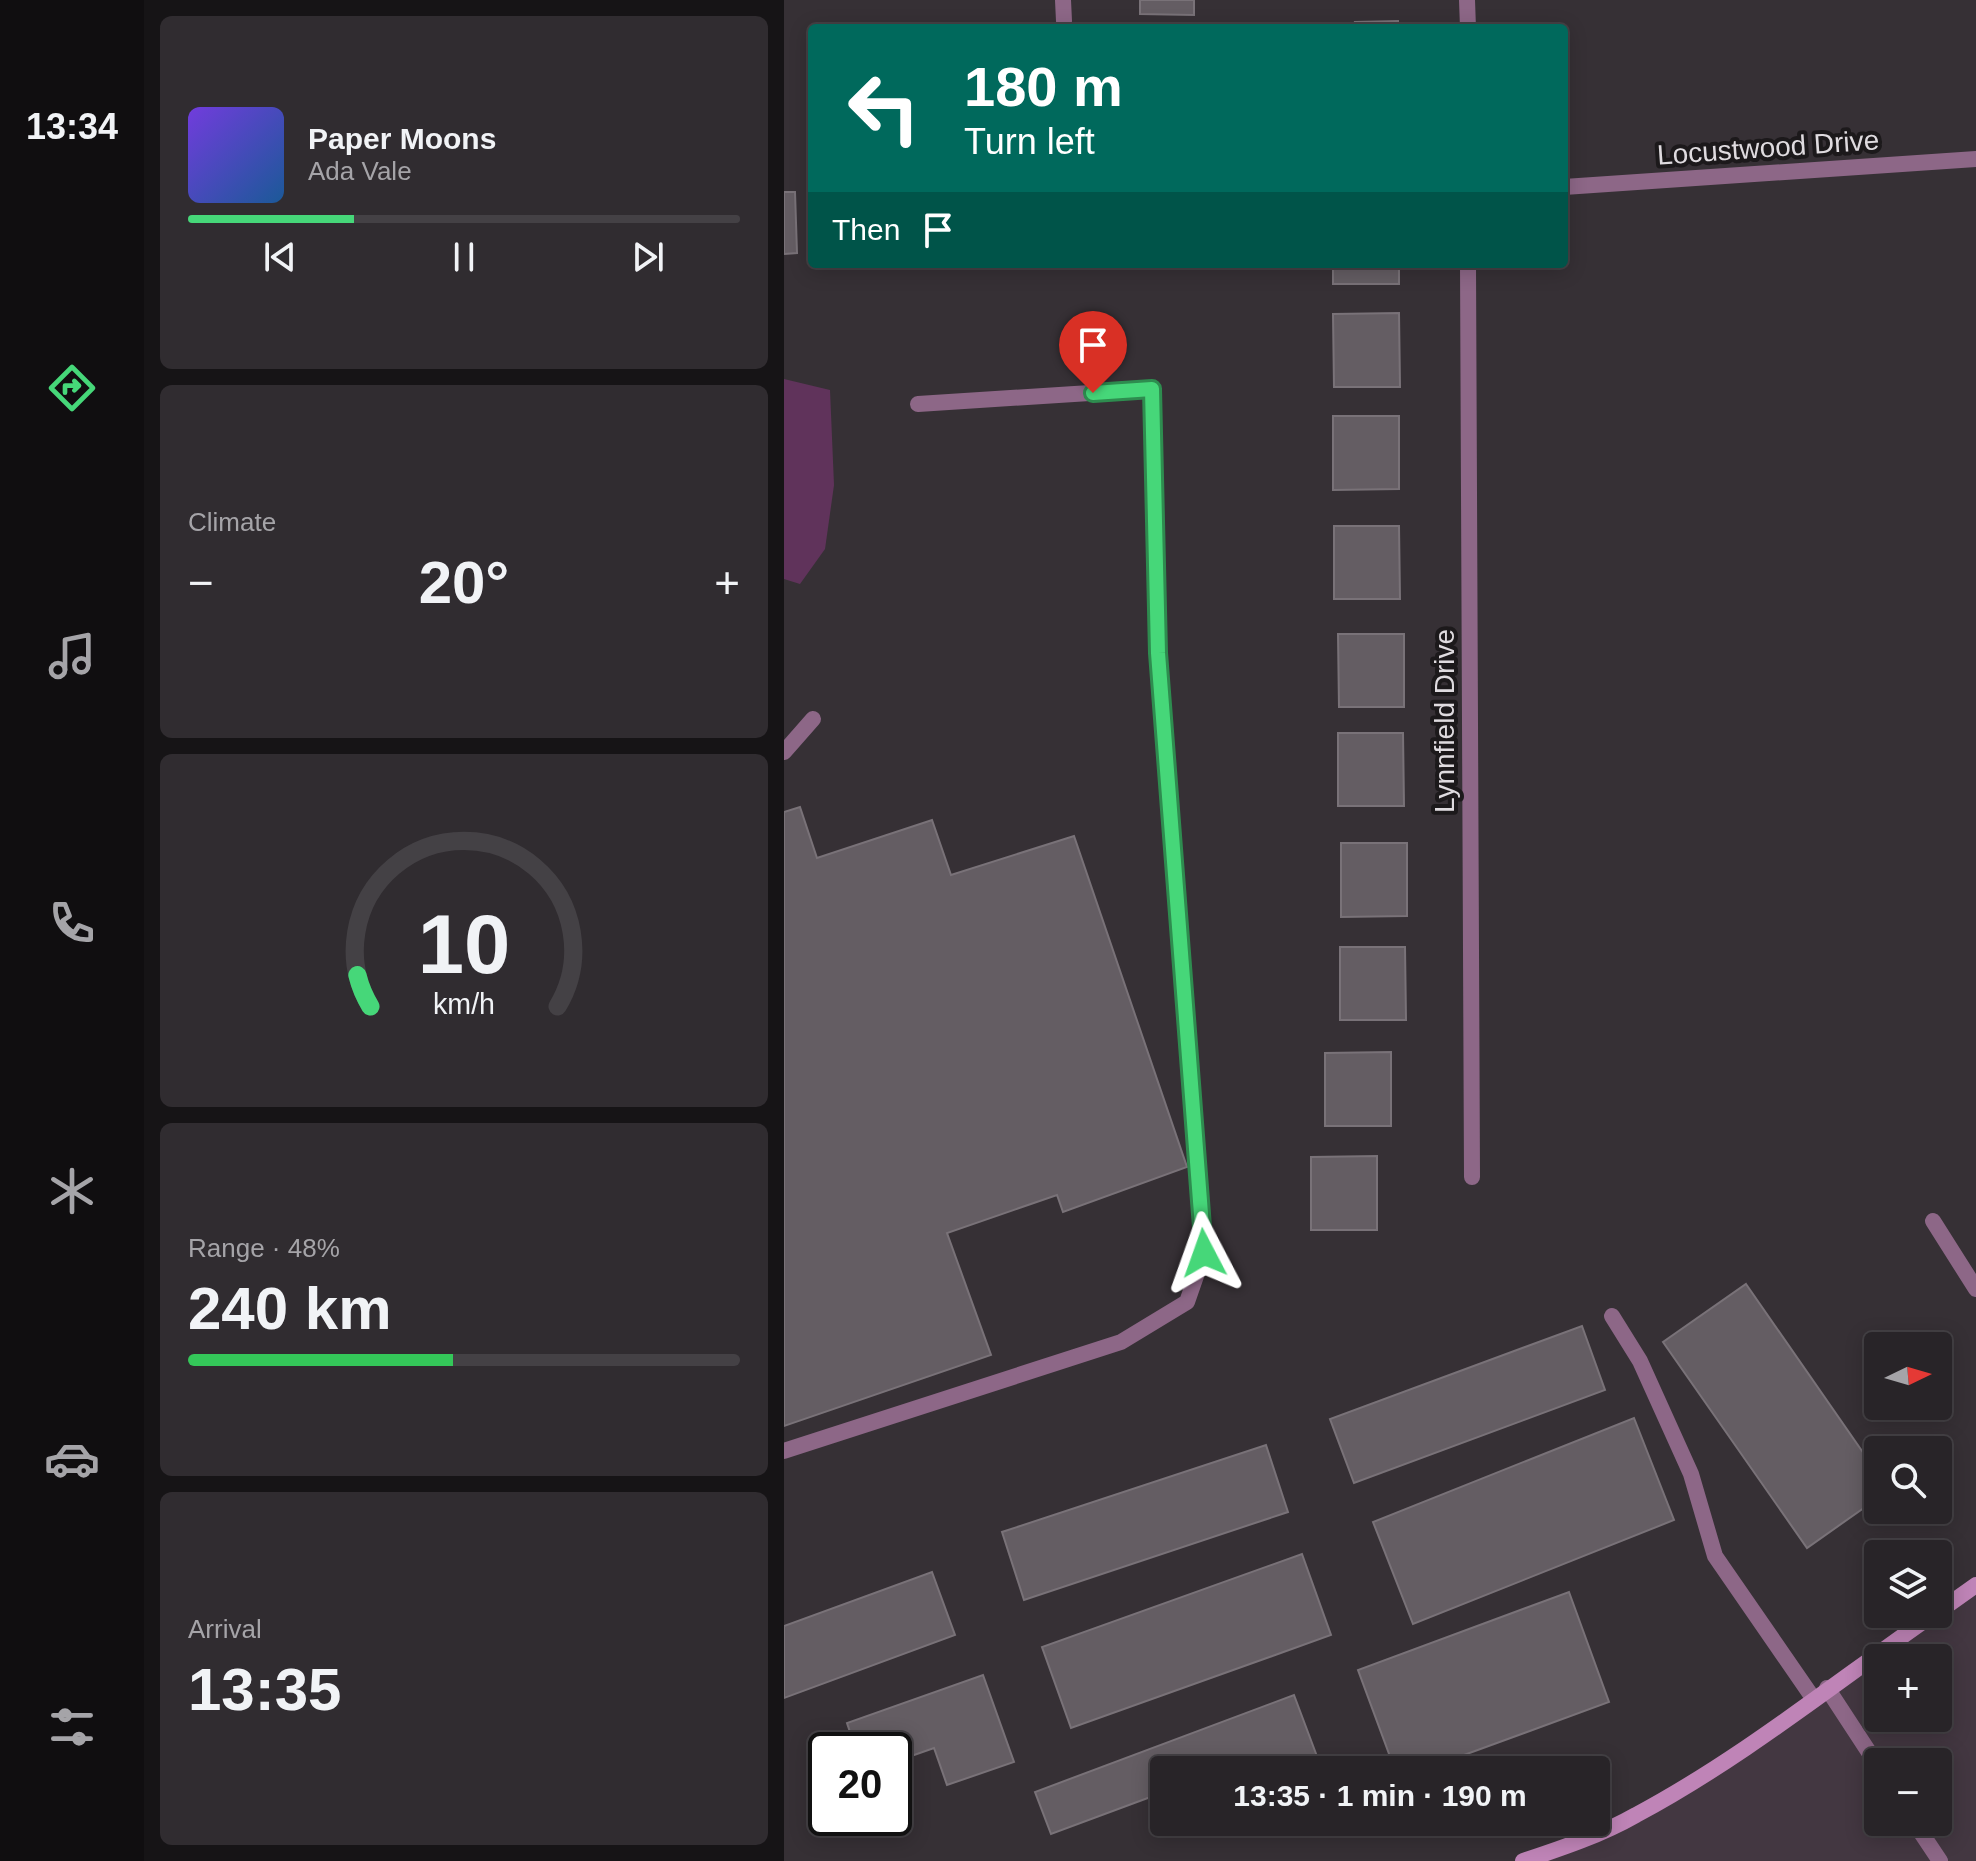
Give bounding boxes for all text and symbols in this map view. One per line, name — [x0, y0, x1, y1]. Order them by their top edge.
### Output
text: 180 m — [964, 55, 1123, 118]
icon: left — [832, 56, 936, 160]
text: 13:34 — [26, 106, 118, 147]
text: Turn left — [964, 121, 1095, 162]
text: Paper Moons — [308, 122, 496, 155]
street label: Locustwood Drive — [1656, 124, 1880, 171]
text: Ada Vale — [308, 156, 412, 186]
icon: arrive — [916, 208, 960, 252]
text: Then — [832, 213, 900, 246]
icon: previous — [258, 235, 302, 279]
icon: pause — [442, 235, 486, 279]
icon: next — [626, 235, 670, 279]
pin — [1059, 311, 1127, 393]
icon: arrive — [1071, 323, 1115, 367]
icon: directions — [44, 360, 100, 416]
text: Climate — [188, 507, 276, 537]
text: 20° — [419, 549, 509, 616]
text: − — [188, 558, 214, 607]
text: + — [714, 558, 740, 607]
icon: music — [44, 628, 100, 684]
street label: Lynnfield Drive — [1429, 629, 1460, 813]
icon: phone — [44, 895, 100, 951]
text: 10 — [418, 897, 510, 990]
text: km/h — [433, 988, 495, 1020]
icon: climate — [44, 1163, 100, 1219]
position arrow — [1162, 1211, 1246, 1295]
text: Range · 48% — [188, 1233, 340, 1263]
text: 240 km — [188, 1275, 392, 1342]
north arrow — [1864, 1332, 1952, 1420]
map controls — [1864, 1332, 1952, 1836]
icon: car — [44, 1431, 100, 1487]
button: search — [1864, 1436, 1952, 1524]
button: layers — [1864, 1540, 1952, 1628]
text: Arrival — [188, 1614, 262, 1644]
button: + — [1864, 1644, 1952, 1732]
text: 13:35 — [188, 1656, 341, 1723]
icon: filters — [44, 1699, 100, 1755]
speed limit sign: 20 — [808, 1732, 912, 1836]
button: − — [1864, 1748, 1952, 1836]
text: 13:35 · 1 min · 190 m — [1233, 1779, 1527, 1812]

